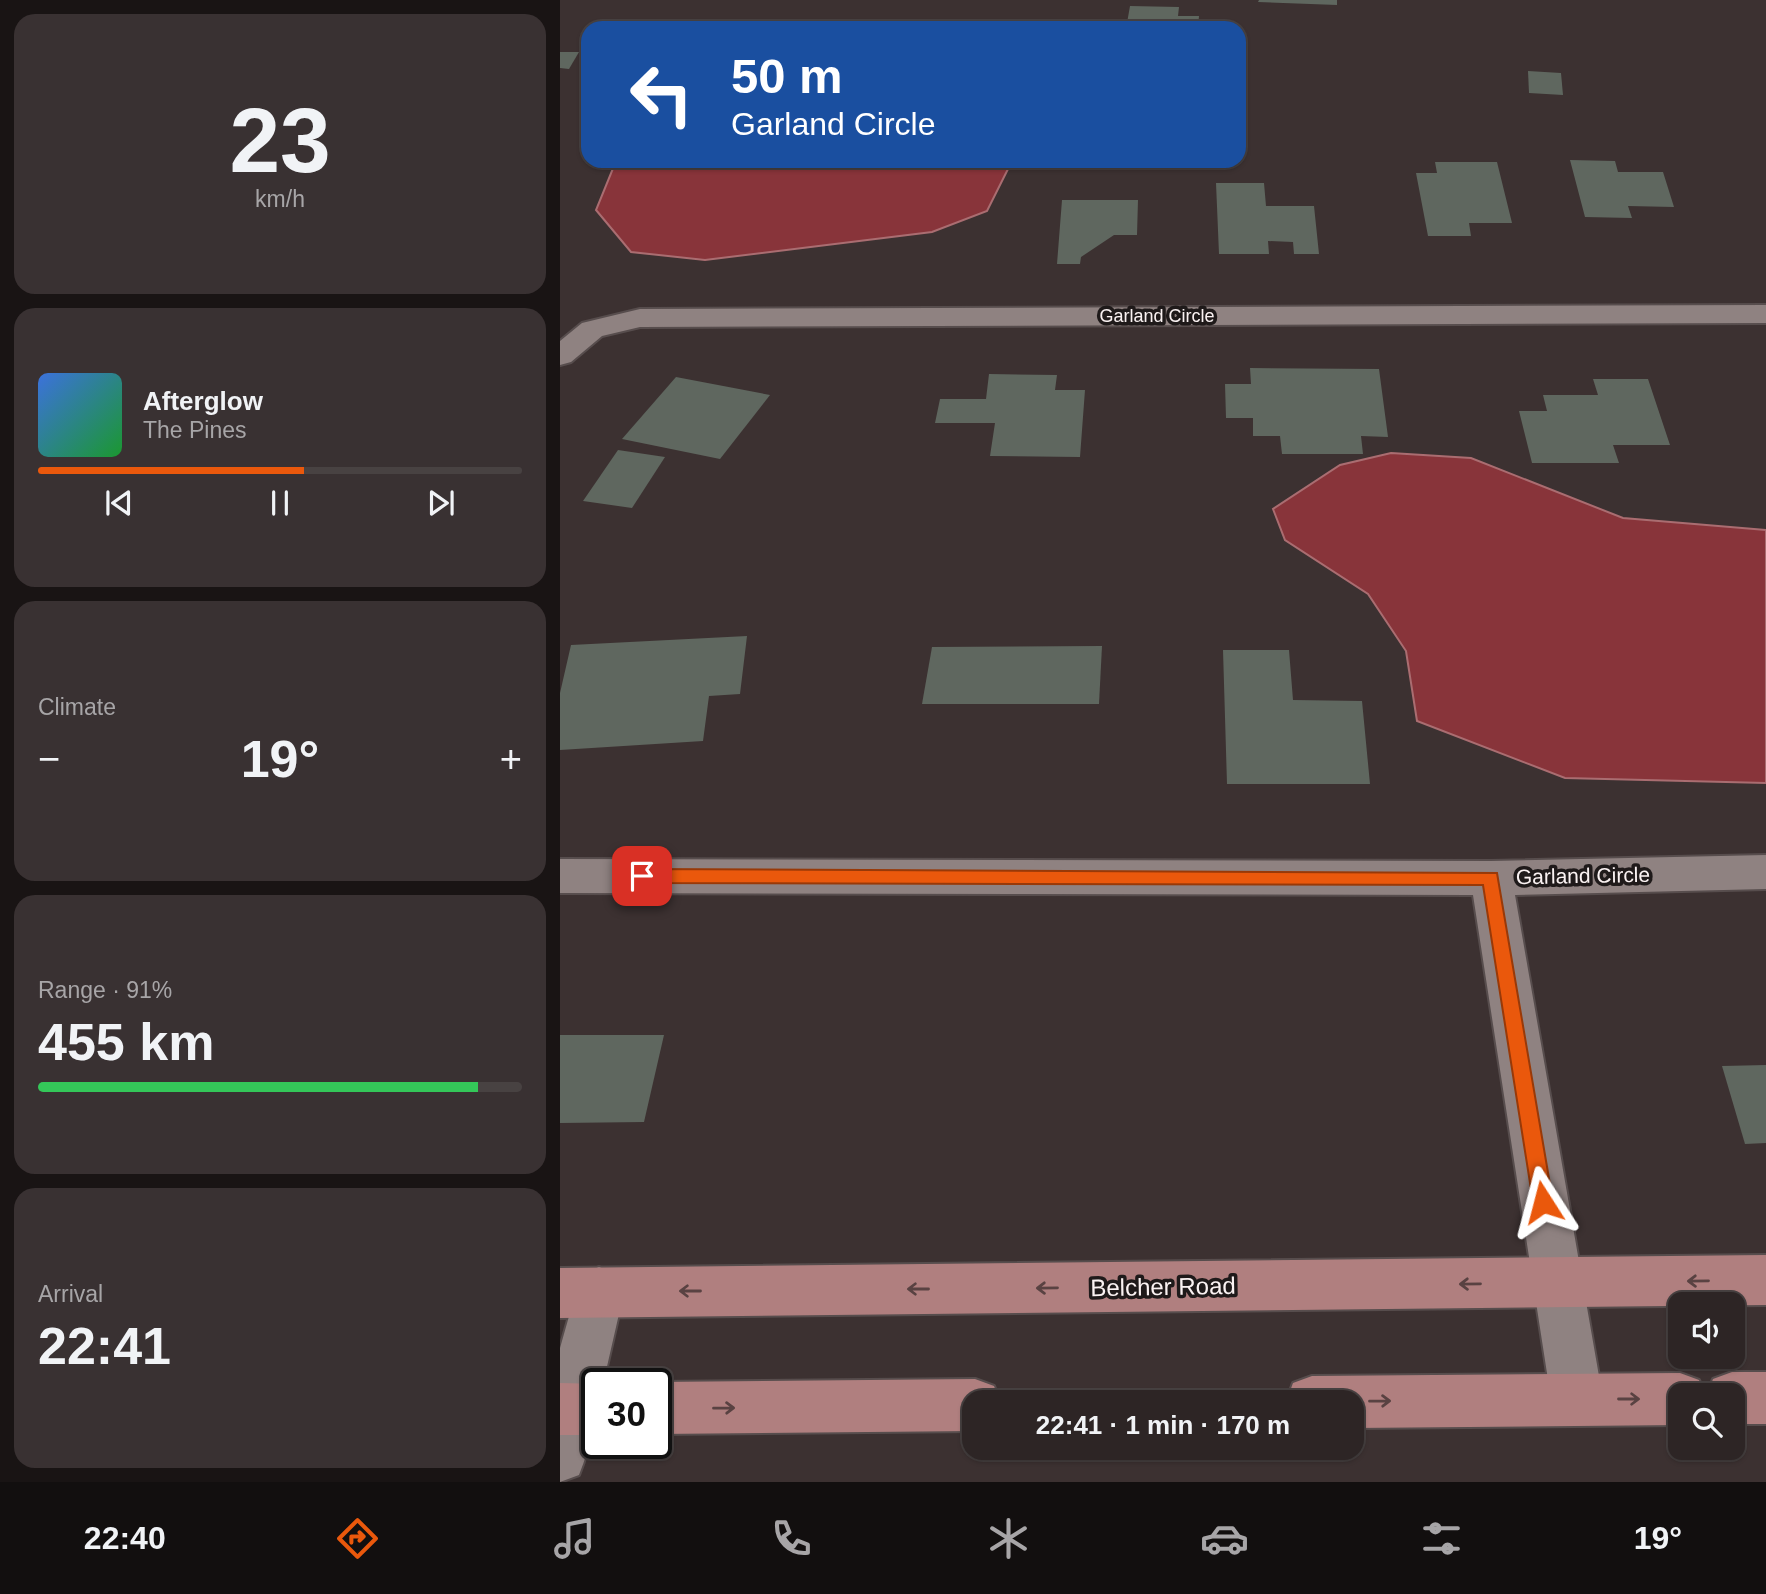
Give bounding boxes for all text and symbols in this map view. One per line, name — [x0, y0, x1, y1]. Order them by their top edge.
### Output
icon: left — [616, 49, 707, 140]
text: 50 m — [731, 49, 843, 103]
text: 23 — [229, 90, 331, 191]
text: Garland Circle — [731, 106, 936, 142]
text: km/h — [255, 186, 305, 212]
street label: Garland Circle — [1099, 306, 1215, 326]
text: Afterglow — [143, 386, 263, 416]
text: The Pines — [143, 417, 247, 443]
icon: previous — [100, 484, 138, 522]
icon: pause — [261, 484, 299, 522]
icon: next — [422, 484, 460, 522]
text: Climate — [38, 694, 116, 720]
text: 19° — [241, 730, 319, 788]
text: − — [38, 738, 60, 780]
text: + — [500, 738, 522, 780]
pin — [612, 846, 672, 906]
icon: arrive — [623, 857, 661, 895]
street label: Garland Circle — [1516, 863, 1650, 888]
text: Range · 91% — [38, 977, 172, 1003]
text: 455 km — [38, 1013, 214, 1071]
position arrow — [1506, 1165, 1580, 1239]
street label: Belcher Road — [1090, 1272, 1236, 1301]
one-way arrow — [1687, 1274, 1710, 1288]
one-way arrow — [1459, 1277, 1482, 1291]
text: Arrival — [38, 1281, 103, 1307]
one-way arrow — [1036, 1281, 1059, 1295]
one-way arrow — [906, 1282, 929, 1296]
one-way arrow — [679, 1284, 702, 1298]
map controls — [1668, 1292, 1745, 1460]
button: sound — [1668, 1292, 1745, 1369]
text: 22:41 — [38, 1317, 171, 1375]
speed limit sign: 30 — [581, 1368, 672, 1459]
button: search — [1668, 1383, 1745, 1460]
one-way arrow — [1617, 1392, 1640, 1406]
one-way arrow — [1368, 1394, 1391, 1408]
one-way arrow — [713, 1401, 736, 1415]
text: 22:41 · 1 min · 170 m — [1036, 1410, 1290, 1440]
icon: directions — [333, 1514, 382, 1563]
icon: music — [550, 1514, 599, 1563]
icon: phone — [767, 1514, 816, 1563]
icon: climate — [984, 1514, 1033, 1563]
icon: car — [1200, 1514, 1249, 1563]
icon: filters — [1417, 1514, 1466, 1563]
text: 22:40 — [84, 1520, 166, 1556]
text: 19° — [1634, 1520, 1682, 1556]

